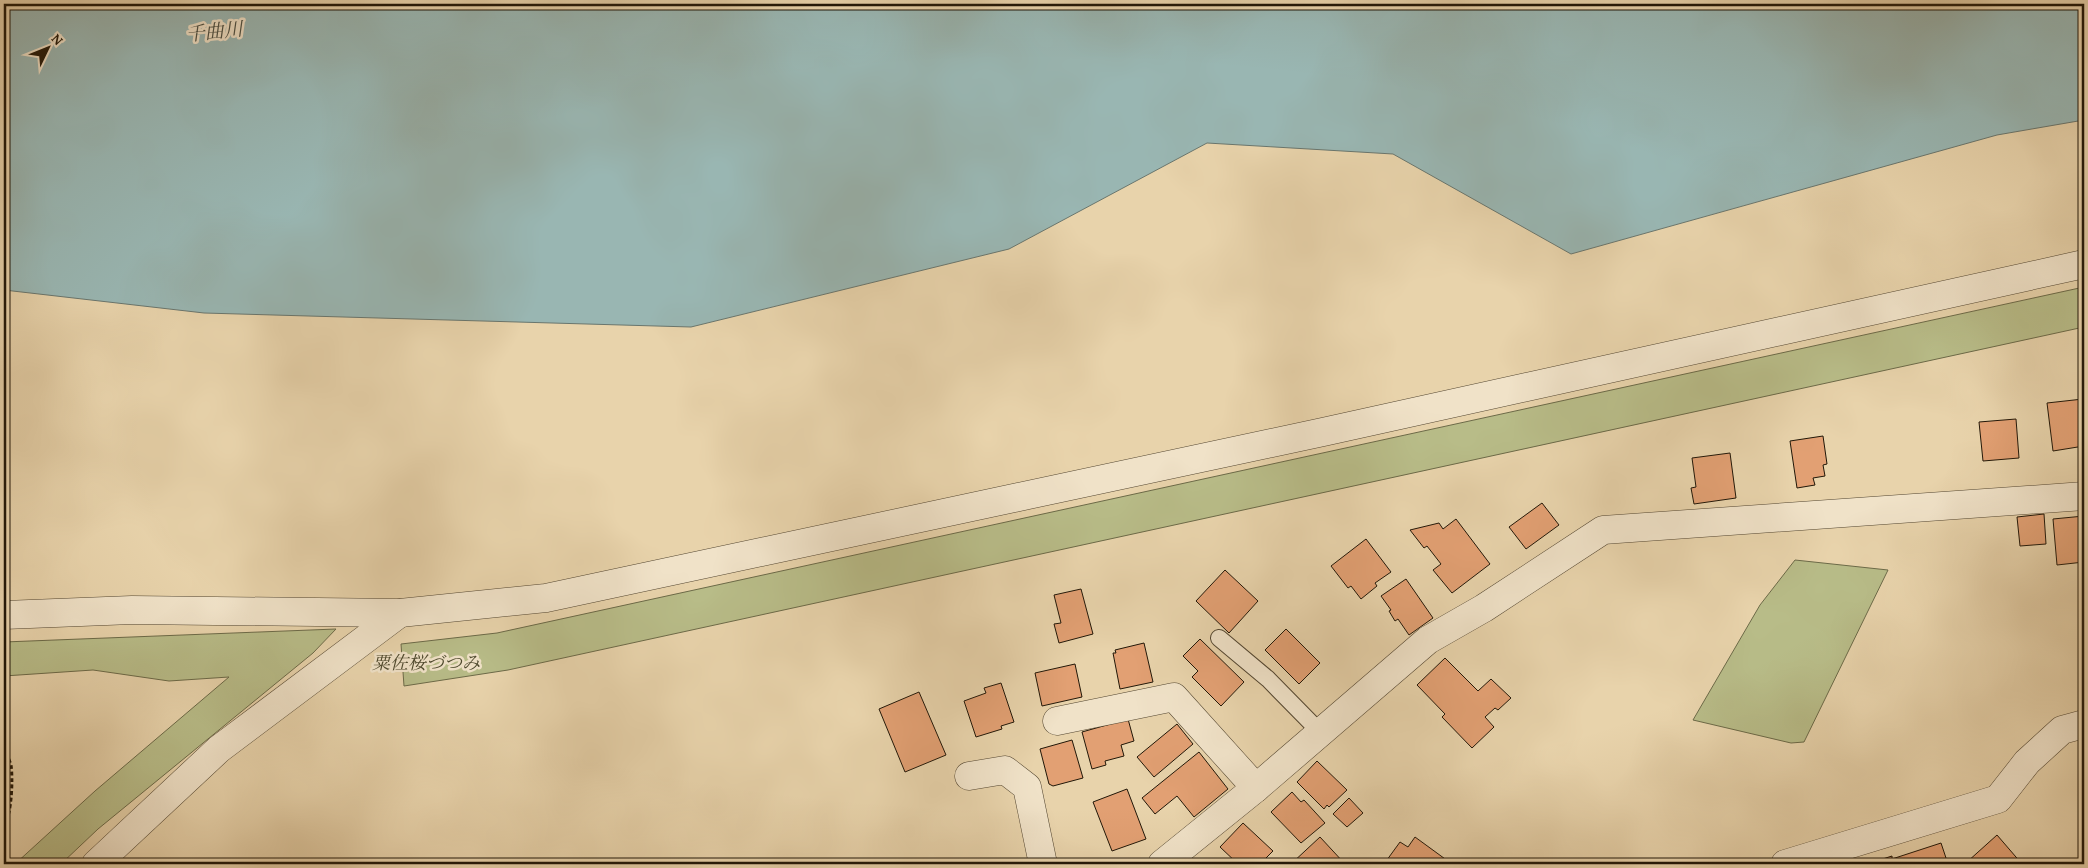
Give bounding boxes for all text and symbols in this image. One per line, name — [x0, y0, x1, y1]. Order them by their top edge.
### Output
water label: 千曲川 — [184, 14, 246, 48]
north arrow — [22, 22, 72, 72]
text: N — [47, 29, 68, 50]
park label: 粟佐桜づつみ — [372, 649, 480, 676]

